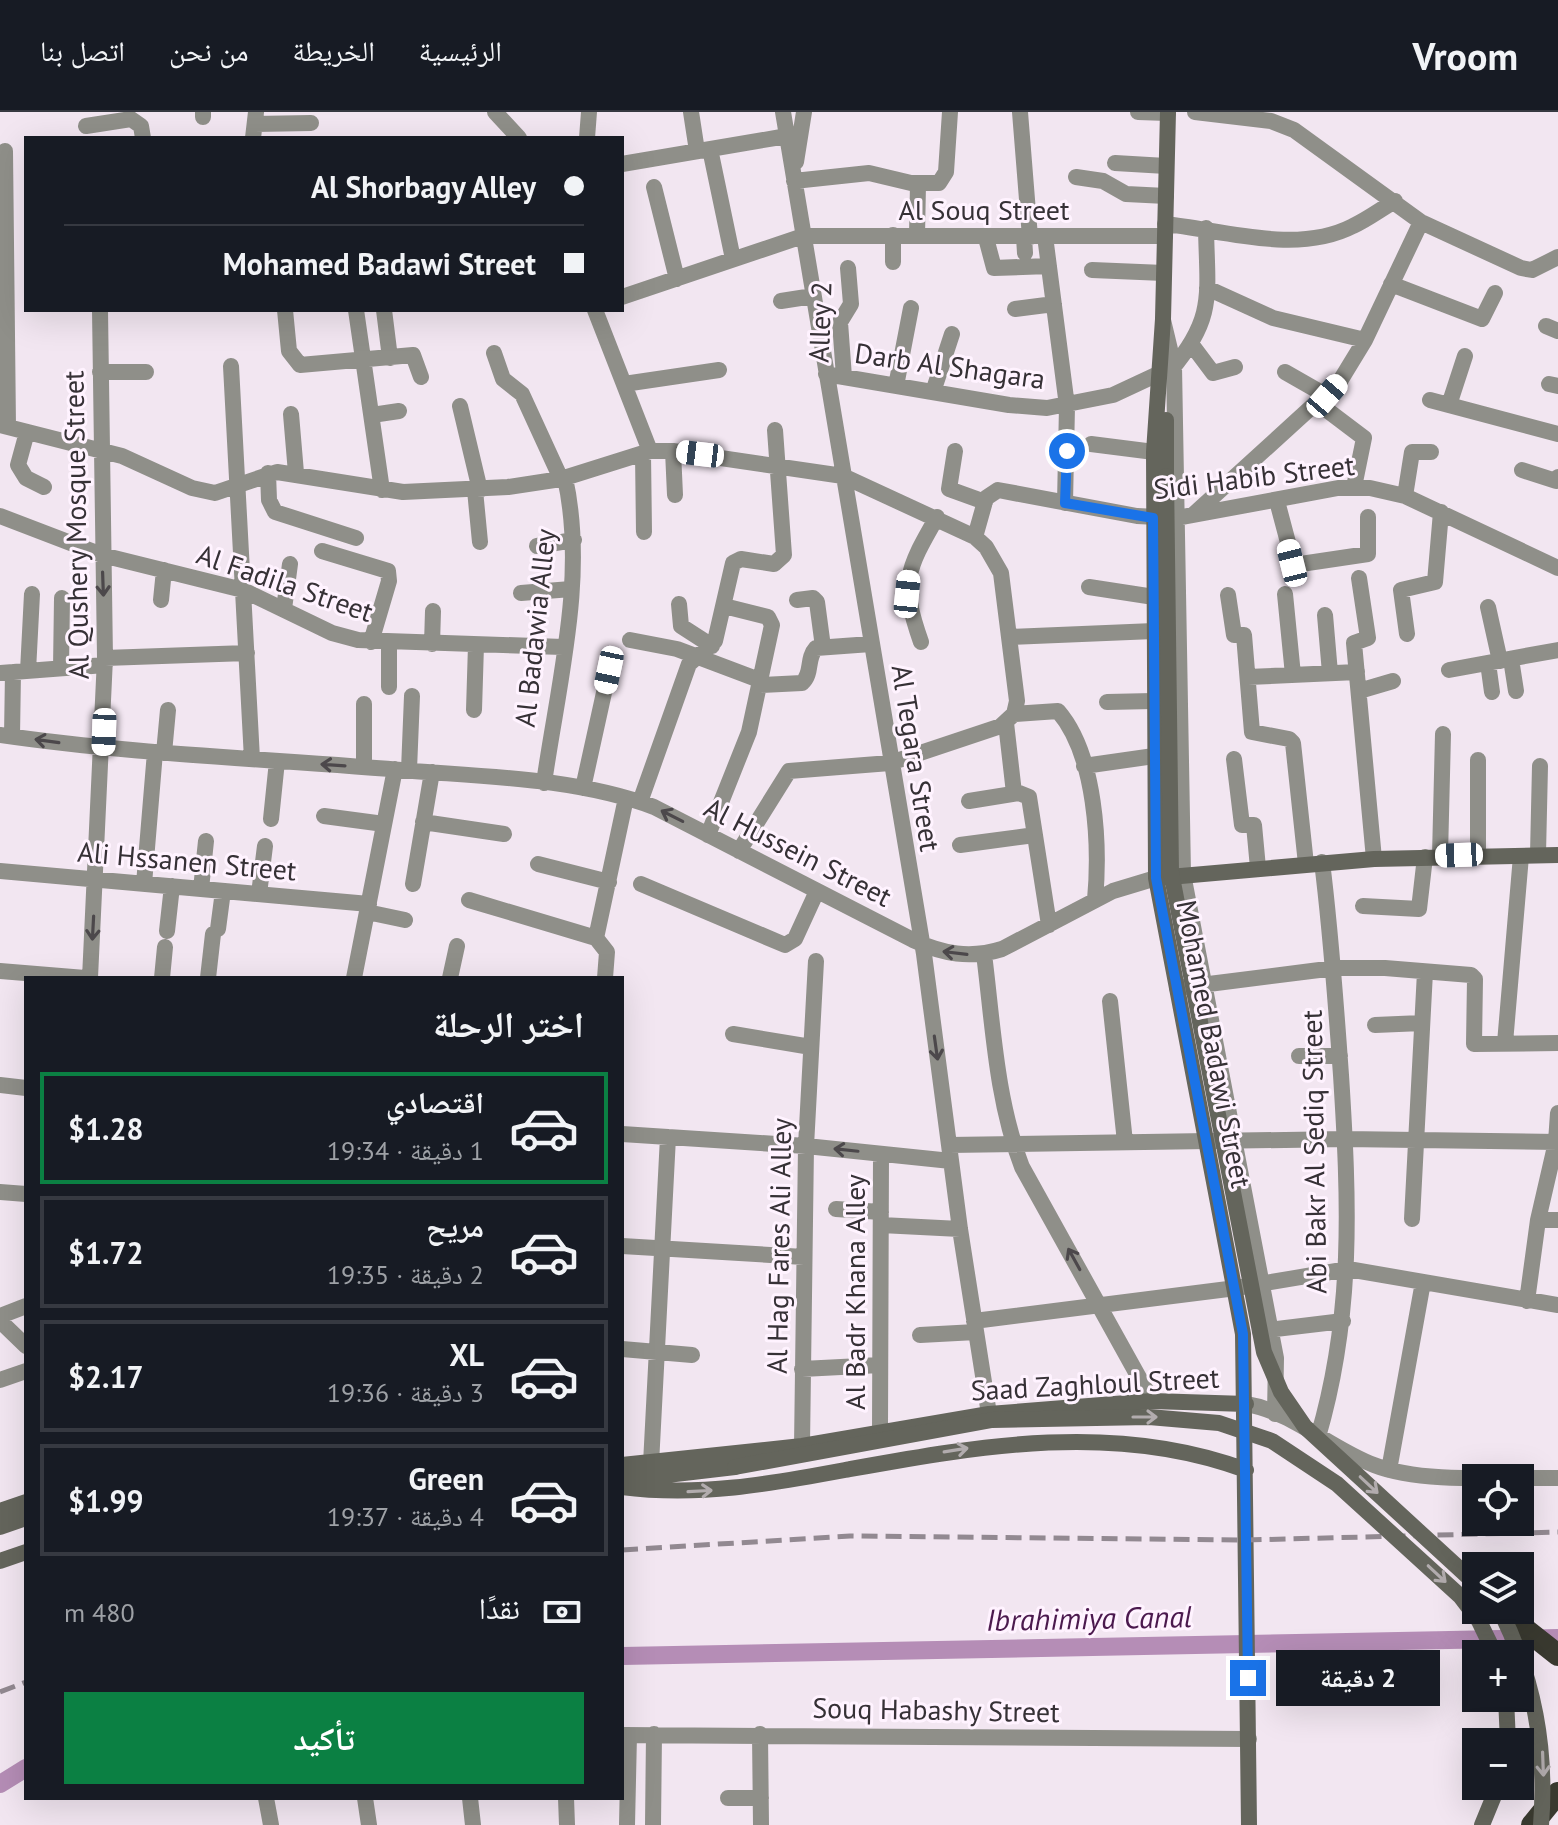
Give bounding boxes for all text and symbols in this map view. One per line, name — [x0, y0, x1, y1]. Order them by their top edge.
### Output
text: Vroom — [1413, 31, 1518, 80]
text: اتصل بنا — [40, 32, 125, 69]
text: من نحن — [169, 32, 248, 69]
text: الخريطة — [292, 32, 375, 69]
text: الرئيسية — [419, 32, 502, 69]
text: Al Shorbagy Alley — [311, 167, 536, 206]
street label: Al Souq Street — [898, 191, 1070, 228]
text: Mohamed Badawi Street — [223, 244, 536, 283]
street label: Alley 2 — [800, 281, 839, 363]
street label: Darb Al Shagara — [852, 334, 1048, 397]
street label: Al Qushery Mosque Street — [54, 370, 97, 680]
car — [1302, 370, 1352, 422]
route start — [1049, 433, 1085, 469]
car — [675, 439, 725, 469]
street label: Sidi Habib Street — [1152, 446, 1357, 507]
street label: Al Badawia Alley — [506, 527, 563, 729]
street label: Al Fadila Street — [192, 535, 379, 630]
car — [1275, 537, 1309, 589]
car — [893, 569, 921, 619]
one-way arrow — [95, 570, 110, 597]
car — [592, 644, 626, 696]
street label: Al Tegara Street — [883, 662, 950, 854]
car — [91, 708, 117, 756]
one-way arrow — [34, 733, 60, 748]
one-way arrow — [321, 757, 347, 772]
street label: Al Hussein Street — [698, 788, 899, 915]
one-way arrow — [660, 808, 684, 824]
street label: Ali Hssanen Street — [76, 832, 299, 889]
car — [1435, 842, 1483, 868]
street label: Mohamed Badawi Street — [1168, 897, 1261, 1191]
one-way arrow — [85, 914, 100, 941]
one-way arrow — [943, 945, 968, 960]
text: اختر الرحلة — [433, 1000, 584, 1047]
street label: Abi Bakr Al Sediq Street — [1293, 1009, 1334, 1294]
one-way arrow — [929, 1034, 944, 1061]
text: اقتصادي — [386, 1082, 484, 1121]
icon: car — [508, 1092, 580, 1164]
text: $1.28 — [68, 1109, 143, 1148]
street label: Al Hag Fares Ali Alley — [758, 1118, 799, 1374]
text: 1 دقيقة · 19:34 — [327, 1134, 484, 1167]
one-way arrow — [833, 1142, 860, 1157]
street label: Al Badr Khana Alley — [836, 1174, 873, 1410]
text: مريح — [426, 1206, 484, 1245]
icon: car — [508, 1216, 580, 1288]
text: $1.72 — [68, 1233, 143, 1272]
one-way arrow — [1065, 1248, 1081, 1272]
text: 2 دقيقة · 19:35 — [327, 1258, 484, 1291]
text: XL — [450, 1335, 484, 1374]
icon: car — [508, 1340, 580, 1412]
text: $2.17 — [68, 1357, 143, 1396]
street label: Saad Zaghloul Street — [970, 1358, 1221, 1408]
text: 3 دقيقة · 19:36 — [327, 1376, 484, 1409]
one-way arrow — [1131, 1409, 1158, 1425]
one-way arrow — [943, 1442, 968, 1457]
text: Green — [409, 1459, 484, 1498]
icon: car — [508, 1464, 580, 1536]
map controls — [1462, 1464, 1534, 1800]
button: locate — [1462, 1464, 1534, 1536]
one-way arrow — [1359, 1476, 1379, 1495]
text: $1.99 — [68, 1481, 143, 1520]
one-way arrow — [686, 1484, 713, 1499]
text: 4 دقيقة · 19:37 — [327, 1500, 484, 1533]
button: layers — [1462, 1552, 1534, 1624]
one-way arrow — [1427, 1565, 1447, 1583]
text: نقدًا — [479, 1588, 520, 1627]
icon: cash — [540, 1590, 584, 1634]
text: 480 m — [64, 1596, 135, 1629]
water label: Ibrahimiya Canal — [986, 1596, 1192, 1639]
button: + — [1462, 1640, 1534, 1712]
callout: 2 دقيقة — [1276, 1650, 1440, 1706]
route end — [1230, 1660, 1266, 1696]
text: 2 دقيقة — [1320, 1661, 1396, 1694]
street label: Souq Habashy Street — [812, 1689, 1060, 1730]
button: تأكيد — [64, 1692, 584, 1784]
button: − — [1462, 1728, 1534, 1800]
one-way arrow — [1536, 1750, 1551, 1777]

